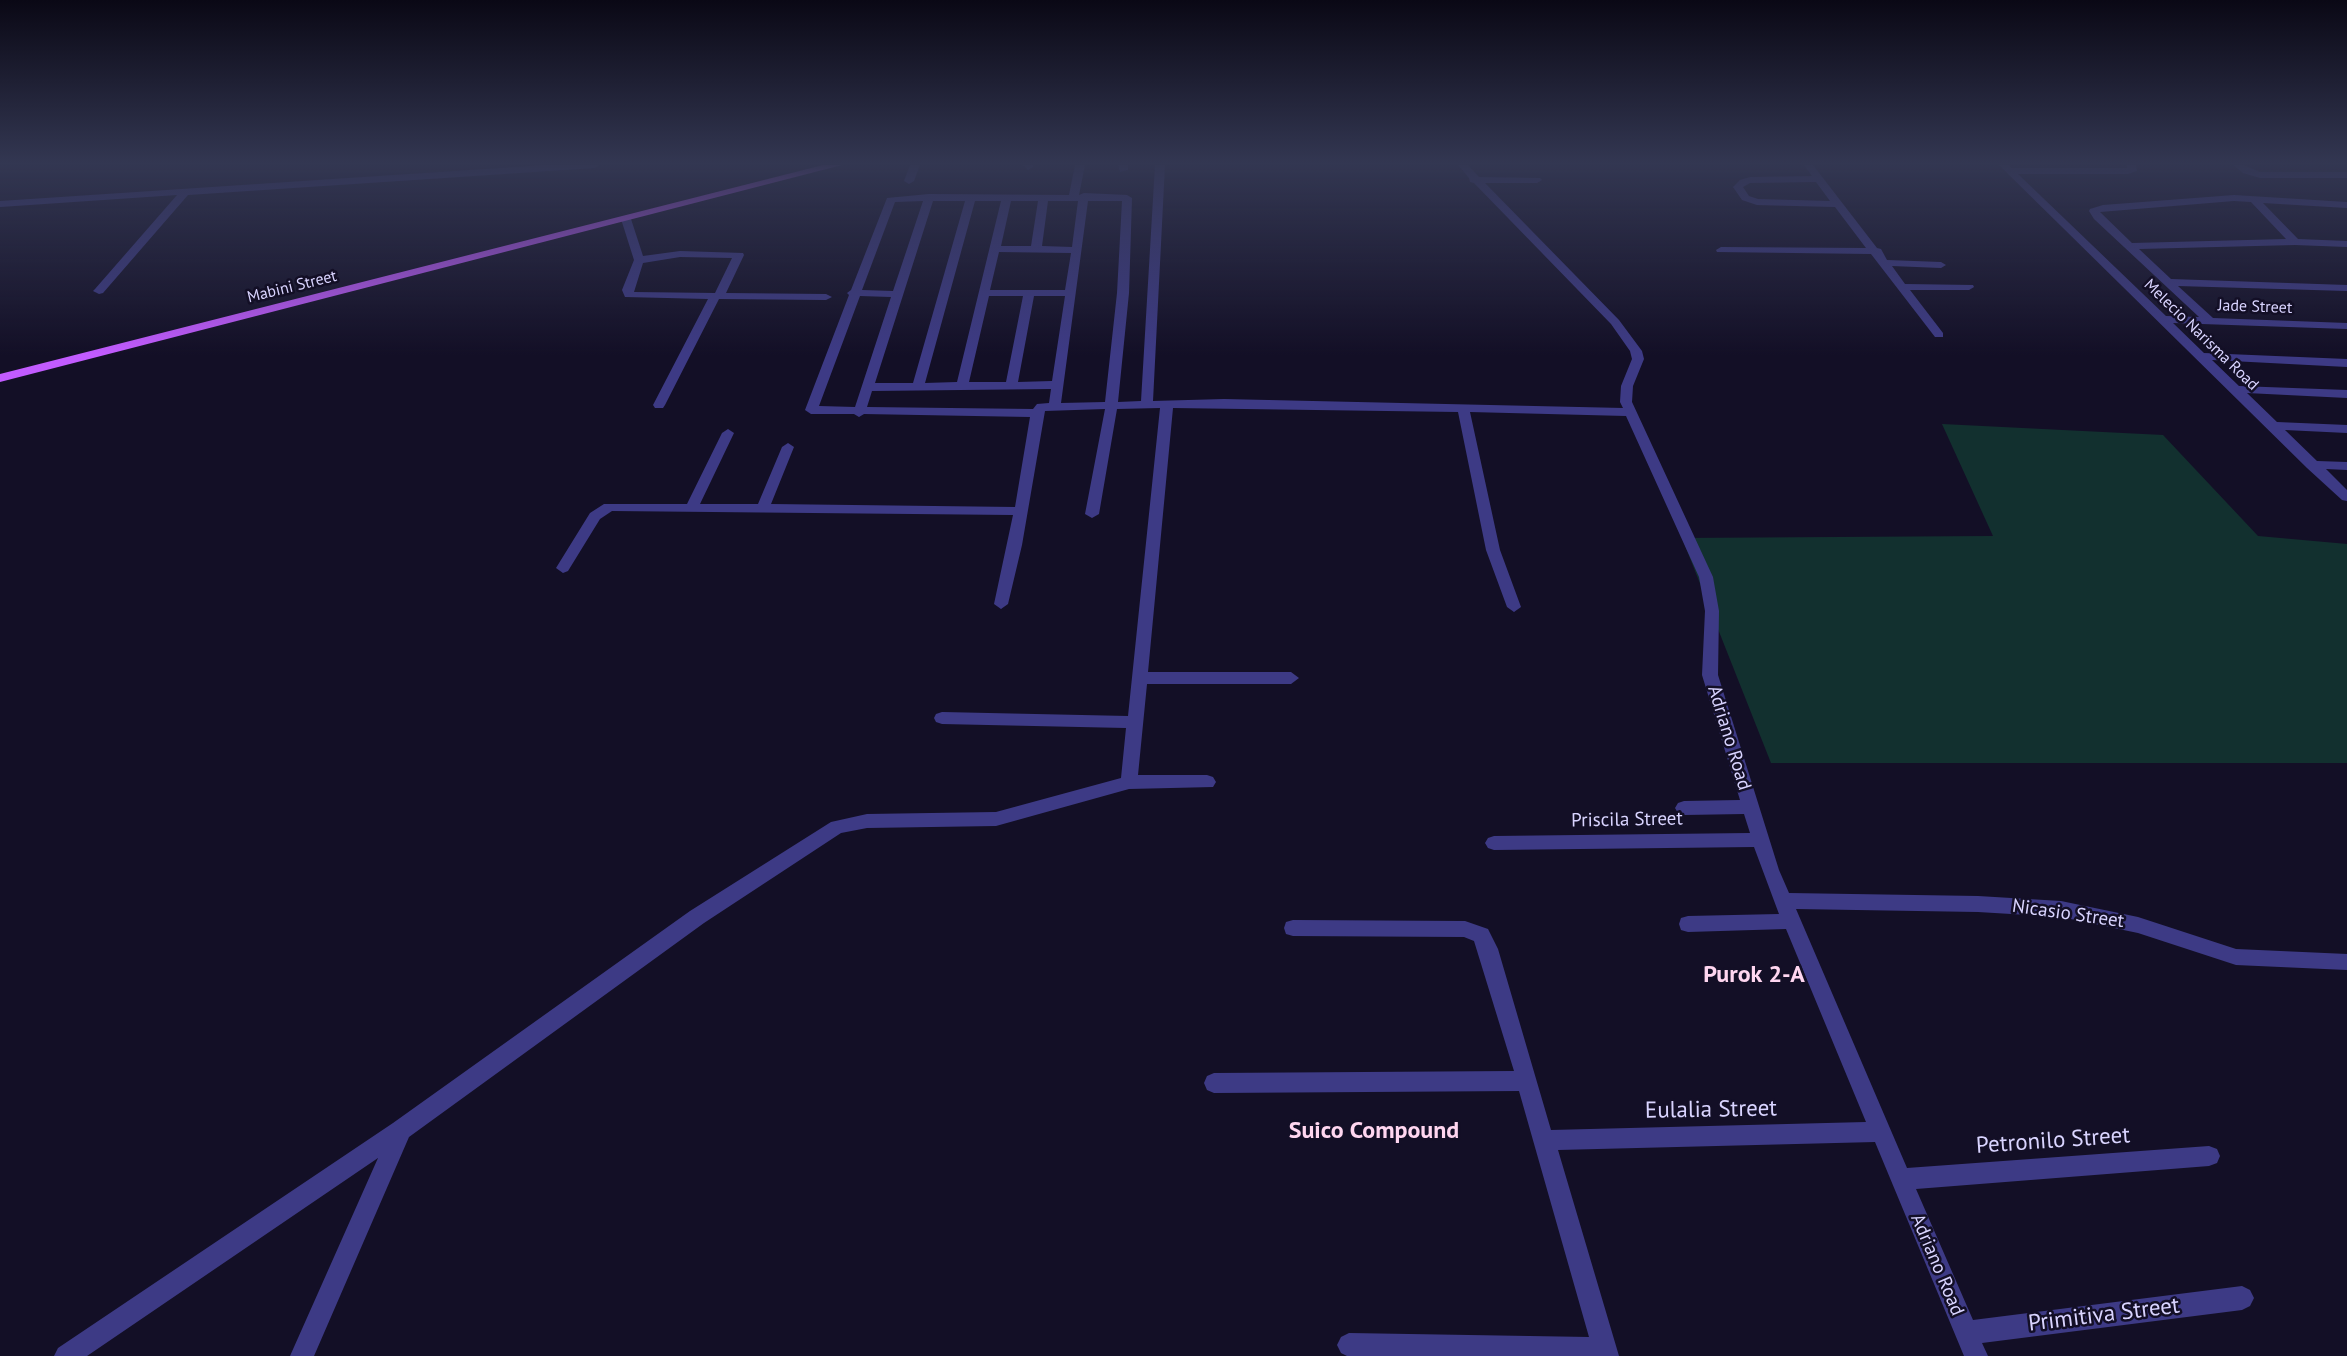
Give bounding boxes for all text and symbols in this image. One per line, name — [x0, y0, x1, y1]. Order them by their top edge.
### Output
street label: Mabini Street — [245, 267, 339, 307]
street label: Melecio Narisma Road — [2140, 275, 2262, 395]
street label: Jade Street — [2217, 296, 2293, 318]
street label: Adriano Road — [1702, 683, 1756, 793]
street label: Priscila Street — [1571, 808, 1683, 832]
street label: Nicasio Street — [2011, 895, 2125, 933]
district label: Purok 2-A — [1703, 961, 1805, 989]
street label: Eulalia Street — [1645, 1095, 1777, 1125]
district label: Suico Compound — [1289, 1117, 1459, 1145]
street label: Petronilo Street — [1975, 1122, 2131, 1160]
street label: Adriano Road — [1905, 1211, 1969, 1319]
street label: Primitiva Street — [2027, 1292, 2181, 1338]

